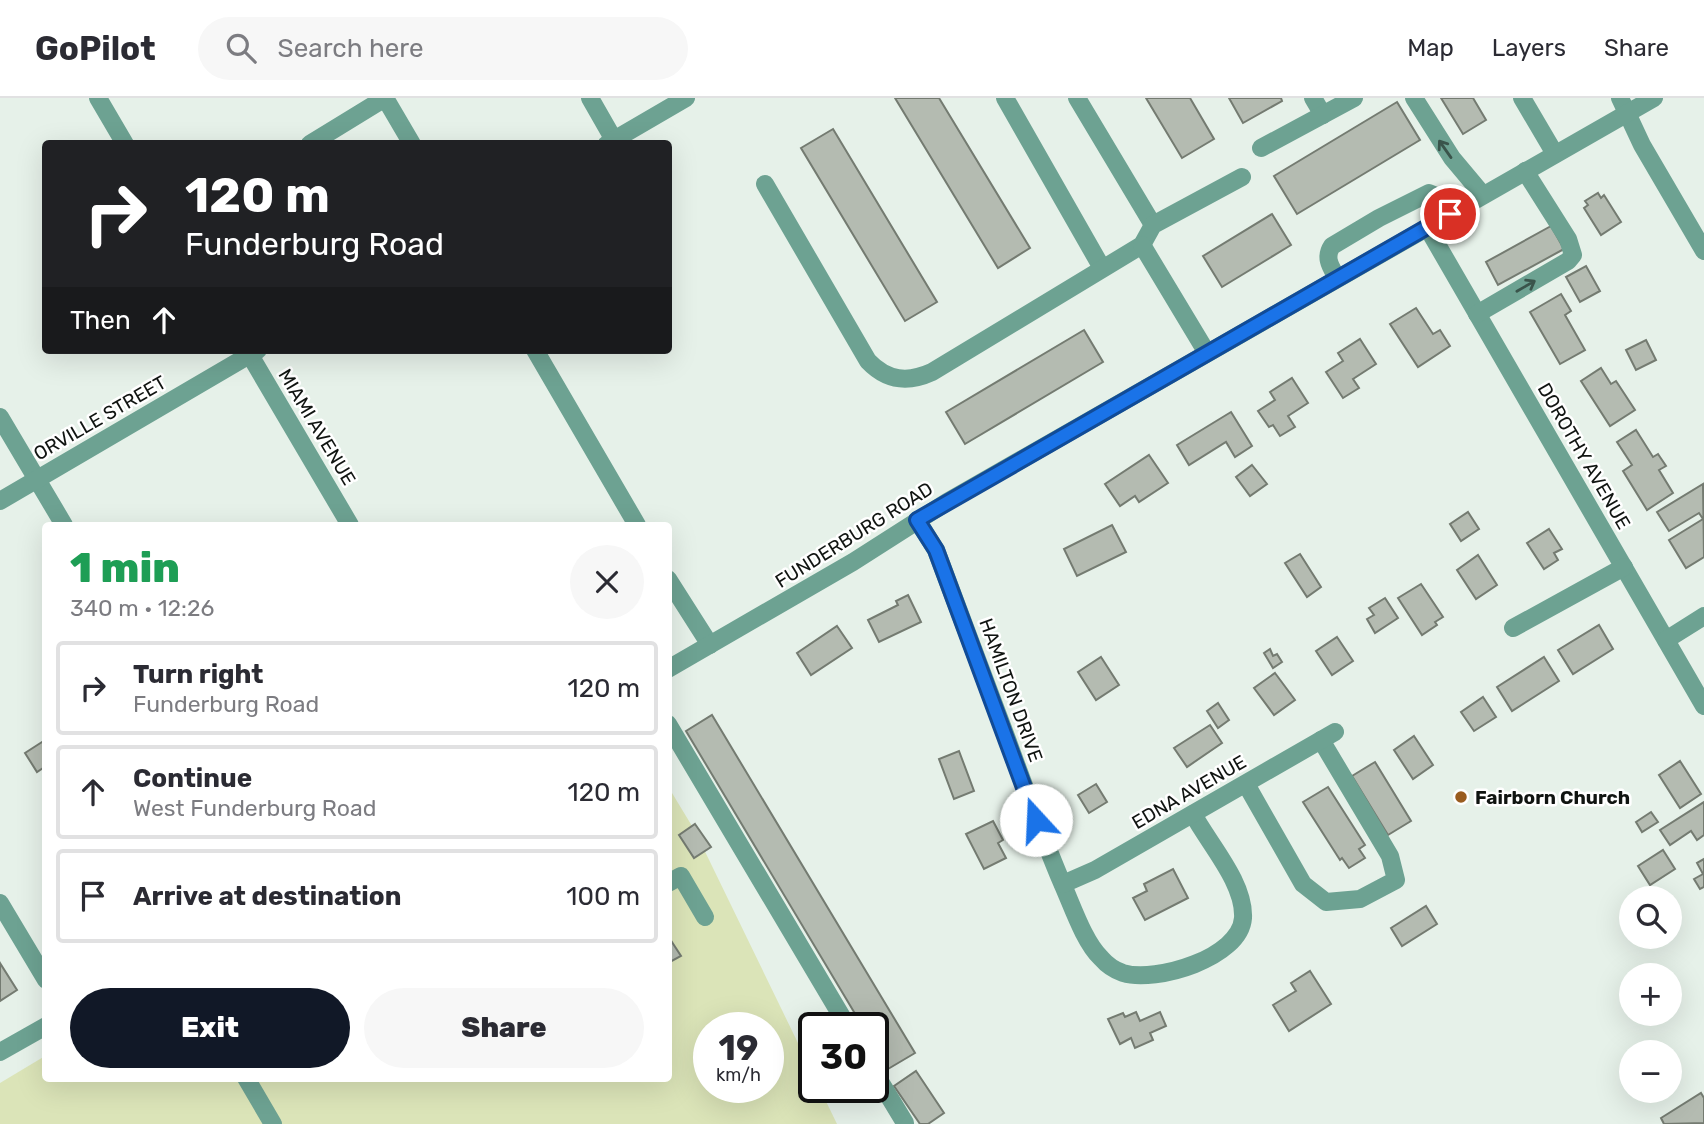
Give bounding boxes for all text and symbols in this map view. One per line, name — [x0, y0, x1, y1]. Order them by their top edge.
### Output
search box — [198, 17, 688, 80]
text: GoPilot — [35, 29, 156, 68]
icon: search — [222, 29, 260, 67]
text: Search here — [278, 33, 423, 64]
text: Map — [1407, 34, 1454, 62]
text: Layers — [1492, 34, 1566, 62]
text: Share — [1604, 34, 1669, 62]
one-way arrow — [1438, 140, 1452, 159]
text: 120 m — [185, 166, 330, 224]
icon: right — [70, 168, 161, 259]
pin — [1420, 184, 1480, 244]
icon: arrive — [1431, 195, 1469, 233]
text: Funderburg Road — [185, 225, 444, 263]
one-way arrow — [1515, 279, 1535, 293]
icon: ahead — [145, 301, 183, 339]
text: Then — [70, 305, 131, 336]
street label: MIAMI AVENUE — [273, 365, 361, 489]
street label: ORVILLE STREET — [30, 371, 170, 465]
street label: DOROTHY AVENUE — [1533, 379, 1635, 533]
street label: FUNDERBURG ROAD — [771, 477, 937, 593]
text: 1 min — [70, 543, 180, 593]
button: close — [570, 545, 644, 619]
text: 340 m · 12:26 — [70, 594, 214, 622]
street label: HAMILTON DRIVE — [974, 615, 1048, 765]
text: Turn right — [133, 659, 263, 690]
icon: right — [74, 669, 112, 707]
text: 120 m — [568, 673, 640, 704]
text: Funderburg Road — [133, 690, 319, 718]
street label: EDNA AVENUE — [1128, 750, 1250, 834]
text: Continue — [133, 763, 252, 794]
icon: ahead — [74, 773, 112, 811]
text: 120 m — [568, 777, 640, 808]
position arrow — [999, 783, 1073, 857]
place label: Fairborn Church — [1475, 786, 1630, 809]
marker: Fairborn Church — [1453, 789, 1469, 805]
text: West Funderburg Road — [133, 794, 376, 822]
icon: arrive — [74, 877, 112, 915]
text: Arrive at destination — [133, 881, 401, 912]
text: 100 m — [566, 881, 640, 912]
map controls — [1619, 886, 1682, 1103]
button: search — [1619, 886, 1682, 949]
button: + — [1619, 963, 1682, 1026]
button: Exit — [70, 988, 350, 1068]
button: Share — [364, 988, 644, 1068]
speed limit sign: 30 — [798, 1012, 889, 1103]
text: 19 — [719, 1027, 758, 1069]
button: − — [1619, 1040, 1682, 1103]
text: km/h — [716, 1064, 761, 1086]

